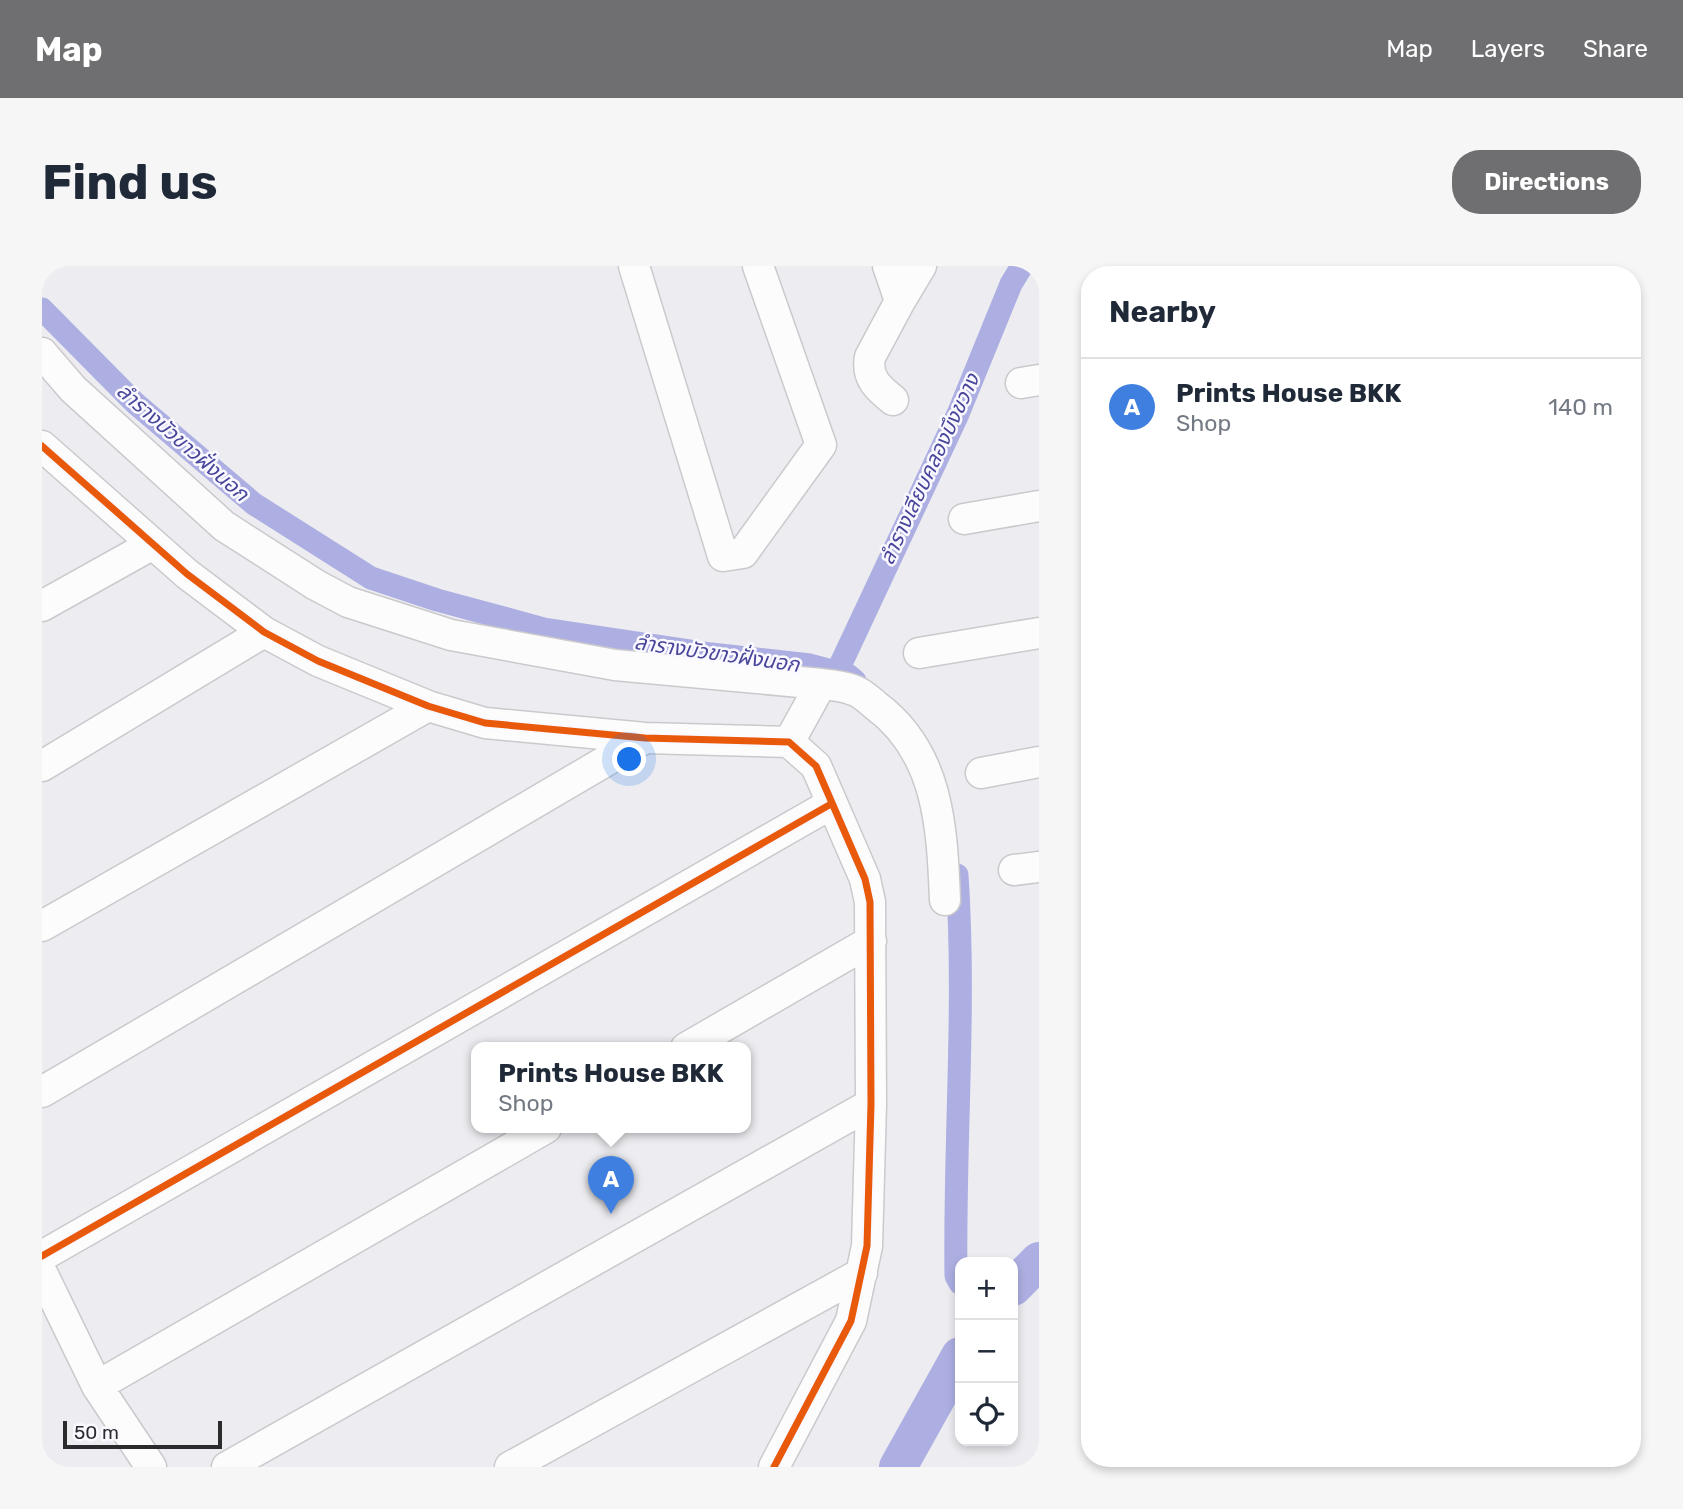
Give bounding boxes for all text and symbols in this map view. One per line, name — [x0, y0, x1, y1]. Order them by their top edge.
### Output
text: Map — [35, 30, 103, 69]
text: Map — [1386, 35, 1433, 63]
text: Layers — [1471, 35, 1545, 63]
text: Share — [1583, 35, 1648, 63]
button: Directions — [1452, 150, 1641, 214]
text: Find us — [42, 153, 218, 211]
text: Nearby — [1109, 294, 1216, 330]
water label: ลำรางเลียบคลองบึงขวาง — [874, 368, 985, 568]
water label: ลำรางบัวขาวฝั่งนอก — [112, 377, 256, 507]
text: Prints House BKK — [1176, 378, 1402, 409]
text: A — [1124, 393, 1140, 421]
text: 140 m — [1548, 393, 1613, 421]
text: Shop — [1176, 409, 1231, 437]
water label: ลำรางบัวขาวฝั่งนอก — [633, 628, 803, 677]
your location — [612, 742, 646, 776]
popup — [471, 1042, 751, 1133]
text: Prints House BKK — [498, 1058, 724, 1089]
text: Shop — [498, 1089, 553, 1117]
pin: A — [588, 1156, 634, 1214]
map controls — [955, 1257, 1018, 1446]
button: + — [955, 1257, 1018, 1320]
button: − — [955, 1320, 1018, 1383]
button: locate — [955, 1383, 1018, 1446]
scale bar — [63, 1418, 222, 1450]
text: 50 m — [74, 1421, 119, 1444]

